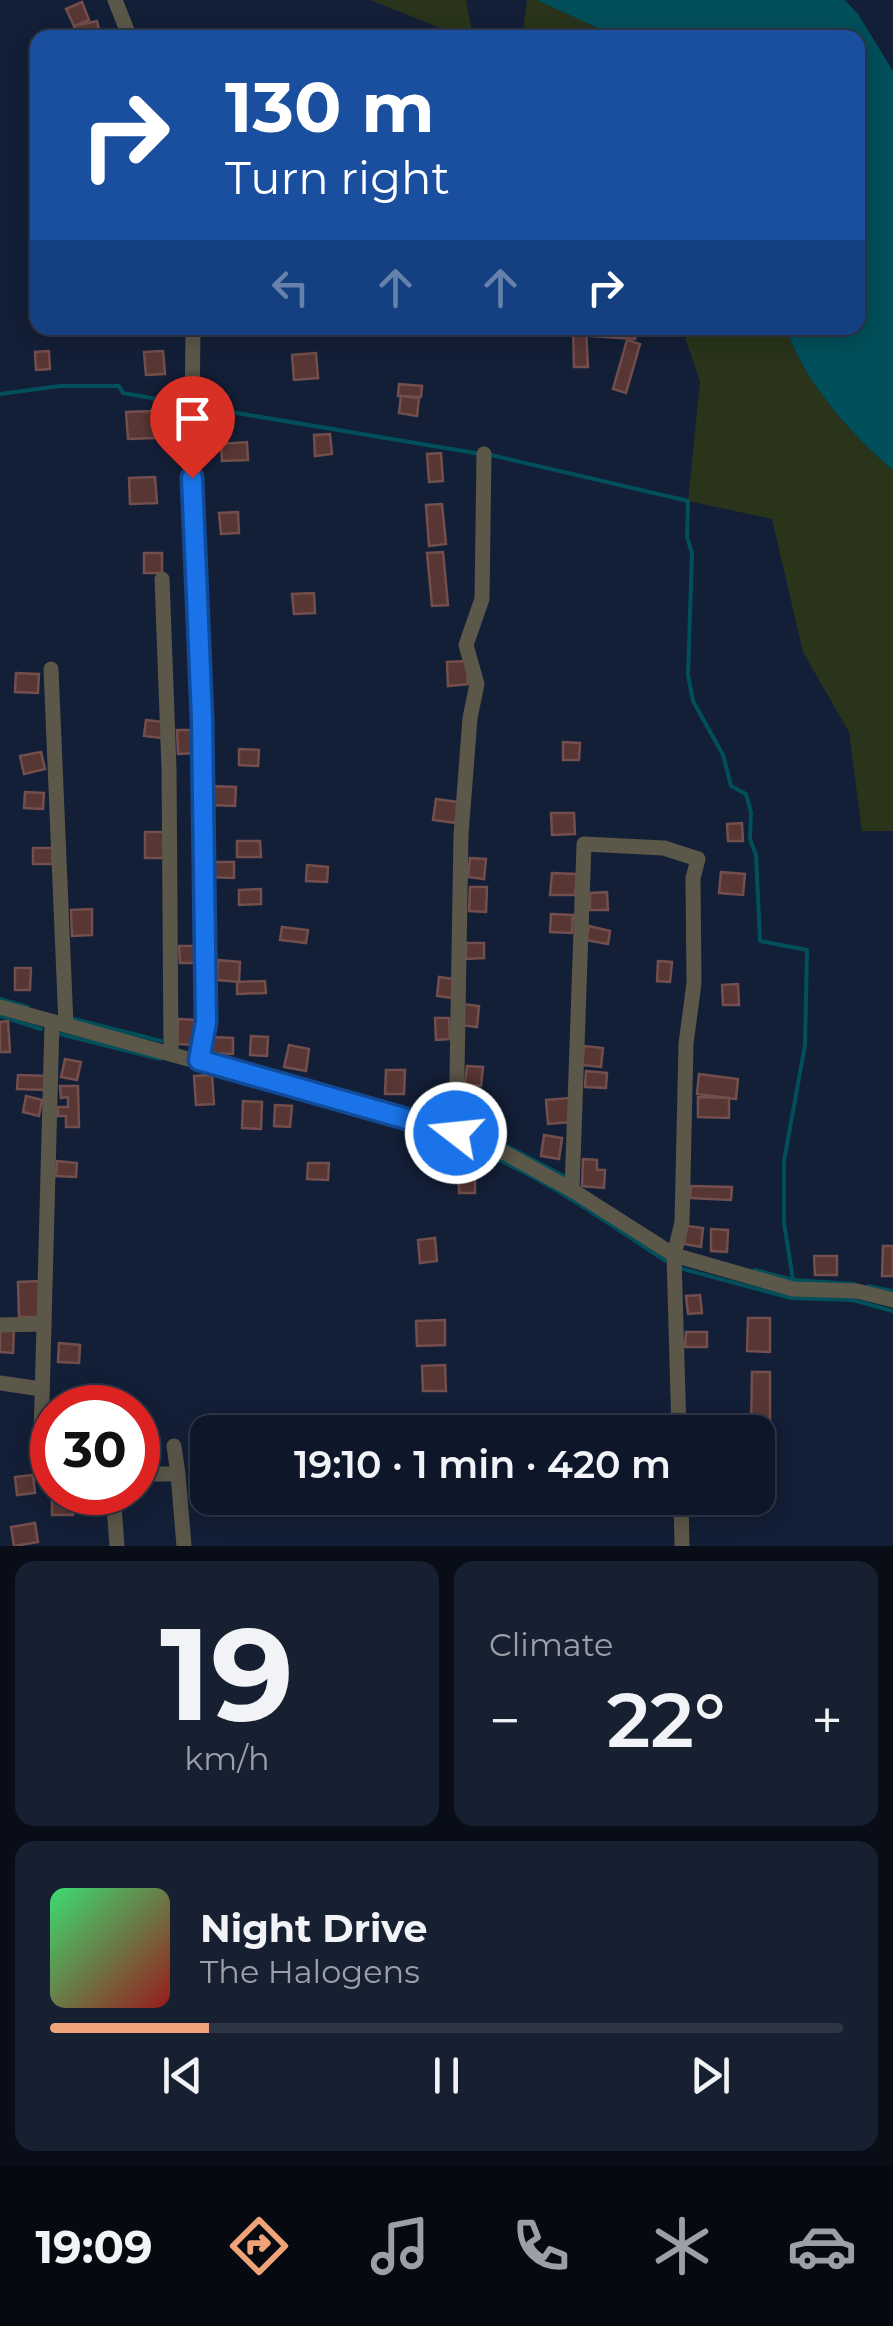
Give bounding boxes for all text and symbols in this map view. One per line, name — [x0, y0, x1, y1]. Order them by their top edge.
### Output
text: 130 m — [225, 64, 435, 150]
icon: right — [60, 70, 190, 200]
text: Turn right — [225, 150, 450, 205]
icon: left — [263, 260, 318, 315]
icon: ahead — [368, 260, 423, 315]
icon: ahead — [473, 260, 528, 315]
icon: right — [578, 260, 633, 315]
pin — [150, 376, 235, 479]
icon: arrive — [165, 391, 220, 446]
position arrow — [404, 1081, 508, 1185]
speed limit sign: 30 — [30, 1385, 160, 1515]
text: 19:10 · 1 min · 420 m — [294, 1441, 671, 1488]
text: 19 — [160, 1594, 294, 1753]
text: Climate — [489, 1625, 613, 1664]
text: 22° — [607, 1674, 725, 1766]
text: − — [489, 1687, 521, 1754]
text: + — [811, 1687, 843, 1754]
text: km/h — [184, 1739, 270, 1778]
text: Night Drive — [200, 1905, 427, 1952]
text: The Halogens — [200, 1952, 420, 1991]
icon: previous — [155, 2048, 210, 2103]
icon: pause — [419, 2048, 474, 2103]
icon: next — [683, 2048, 738, 2103]
icon: directions — [224, 2211, 294, 2281]
icon: music — [365, 2211, 435, 2281]
icon: phone — [506, 2211, 576, 2281]
icon: climate — [647, 2211, 717, 2281]
icon: car — [787, 2211, 857, 2281]
text: 19:09 — [35, 2219, 153, 2274]

